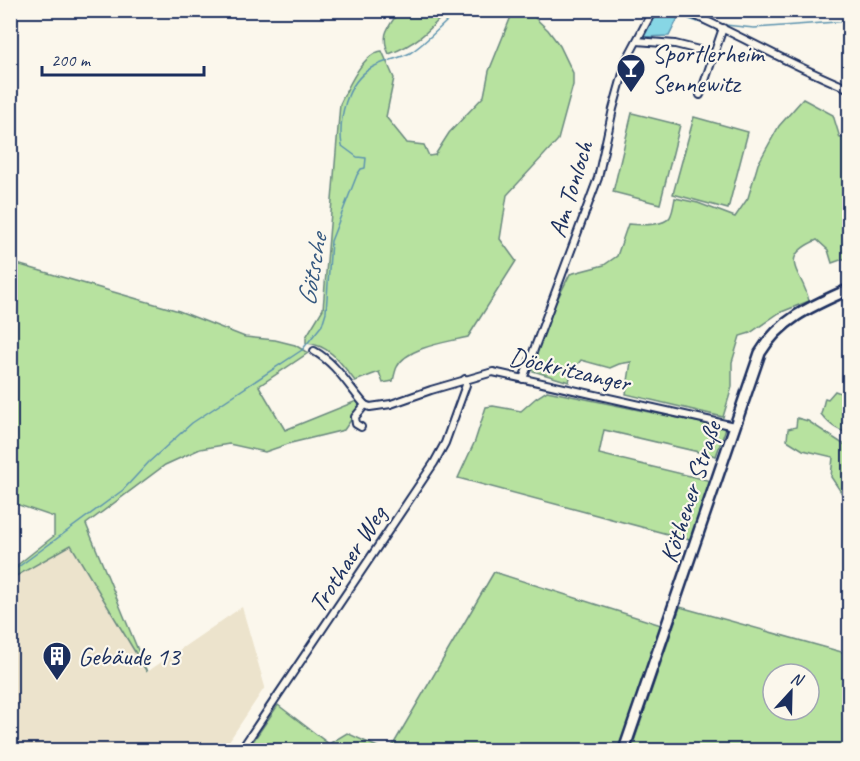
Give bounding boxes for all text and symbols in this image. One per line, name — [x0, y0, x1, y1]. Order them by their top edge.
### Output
place label: Sportlerheim Sennewitz — [652, 37, 766, 100]
scale bar — [42, 39, 204, 77]
text: 200 m — [51, 49, 92, 71]
bar icon: Sportlerheim Sennewitz — [615, 52, 647, 94]
street label: Am Tonloch — [540, 136, 601, 241]
water label: Götsche — [289, 227, 336, 309]
street label: Döckritzanger — [506, 340, 635, 400]
street label: Köthener Straße — [652, 415, 730, 567]
street label: Trothaer Weg — [301, 498, 395, 619]
building icon: Gebäude 13 — [41, 640, 73, 682]
place label: Gebäude 13 — [78, 640, 182, 673]
north arrow — [761, 662, 821, 722]
text: N — [788, 668, 807, 691]

